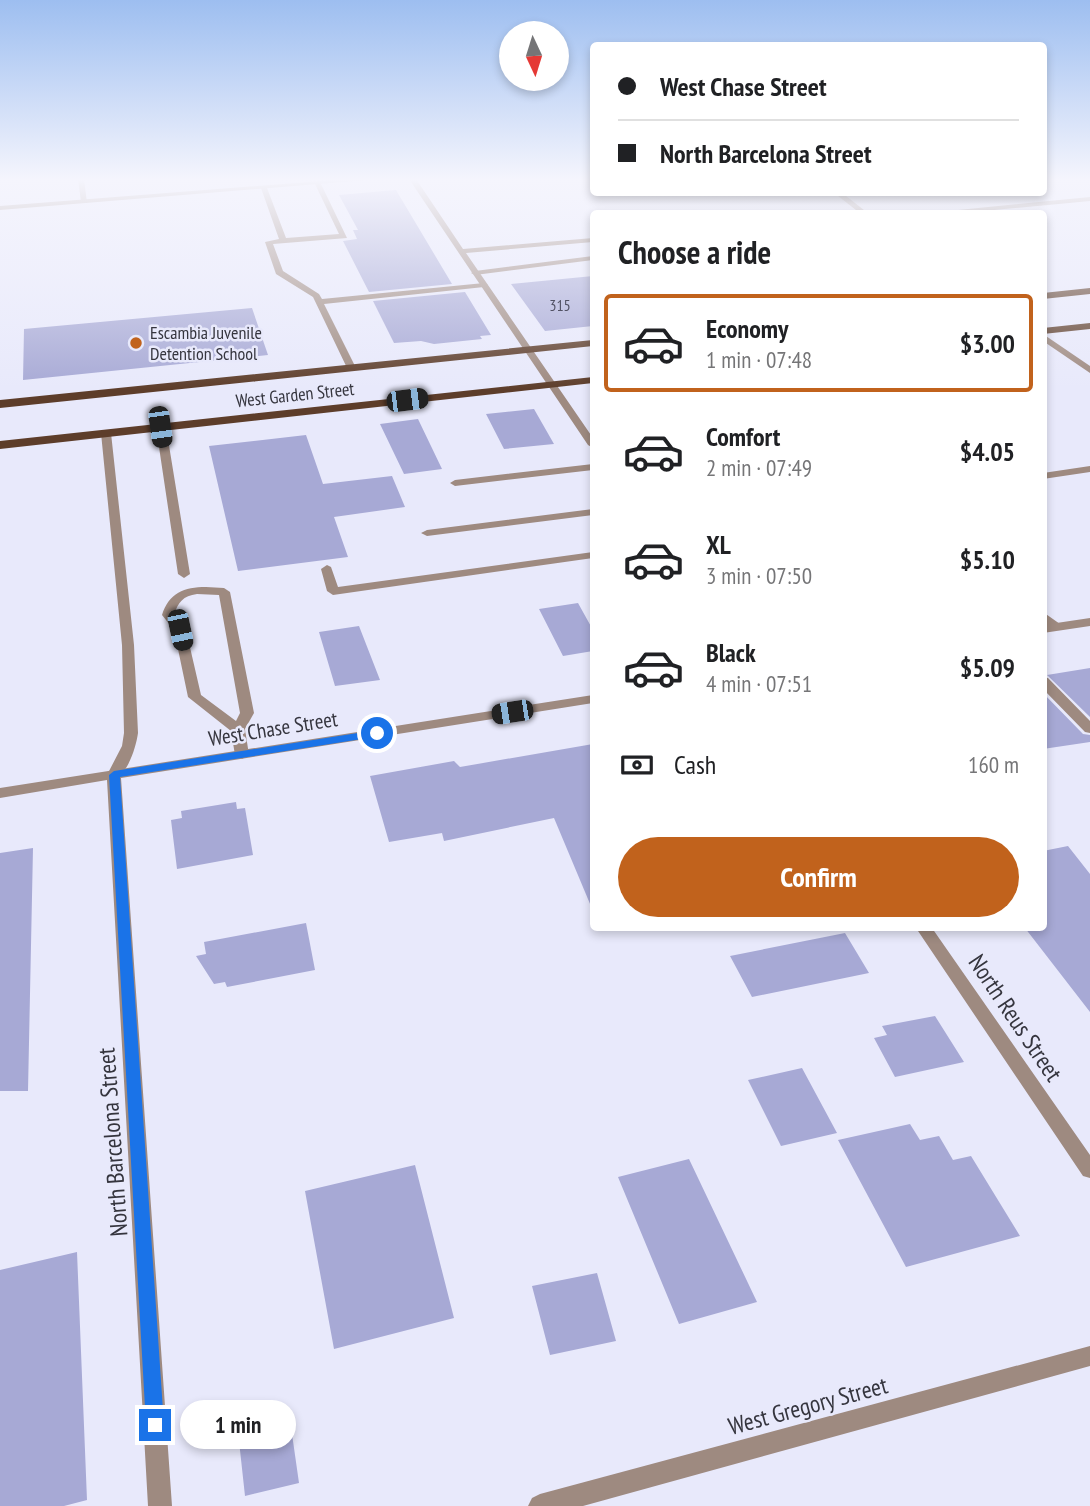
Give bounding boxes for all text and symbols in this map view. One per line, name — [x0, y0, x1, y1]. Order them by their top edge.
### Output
north arrow — [499, 21, 569, 91]
map controls — [499, 21, 569, 91]
text: West Chase Street — [660, 70, 827, 103]
text: North Barcelona Street — [660, 137, 871, 170]
text: Choose a ride — [618, 231, 771, 273]
house number: 315 — [549, 295, 571, 315]
icon: car — [622, 312, 685, 375]
text: Economy — [706, 312, 788, 345]
place label: Escambia Juvenile Detention School — [150, 321, 262, 365]
text: $3.00 — [960, 327, 1015, 360]
marker: Escambia Juvenile Detention School — [128, 335, 144, 351]
text: 1 min · 07:48 — [706, 345, 812, 374]
street label: West Garden Street — [235, 377, 355, 412]
car — [385, 387, 430, 413]
car — [147, 405, 174, 449]
icon: car — [622, 420, 685, 483]
text: Comfort — [706, 420, 780, 453]
text: $4.05 — [960, 435, 1015, 468]
text: 2 min · 07:49 — [706, 453, 812, 482]
icon: car — [622, 528, 685, 591]
text: XL — [706, 528, 731, 561]
text: $5.10 — [960, 543, 1015, 576]
text: 3 min · 07:50 — [706, 561, 812, 590]
car — [166, 607, 195, 653]
icon: car — [622, 636, 685, 699]
text: Black — [706, 636, 756, 669]
text: $5.09 — [960, 651, 1015, 684]
text: 4 min · 07:51 — [706, 669, 812, 698]
car — [490, 698, 535, 726]
street label: West Chase Street — [206, 705, 340, 752]
route start — [361, 717, 393, 749]
icon: cash — [618, 746, 656, 784]
text: Cash — [674, 748, 716, 781]
text: 160 m — [968, 750, 1019, 779]
button: Confirm — [618, 837, 1019, 917]
street label: North Reus Street — [962, 948, 1069, 1087]
street label: North Barcelona Street — [90, 1046, 135, 1237]
street label: West Gregory Street — [725, 1369, 891, 1442]
callout: 1 min — [180, 1400, 295, 1450]
route end — [139, 1409, 171, 1441]
text: 1 min — [215, 1410, 261, 1439]

